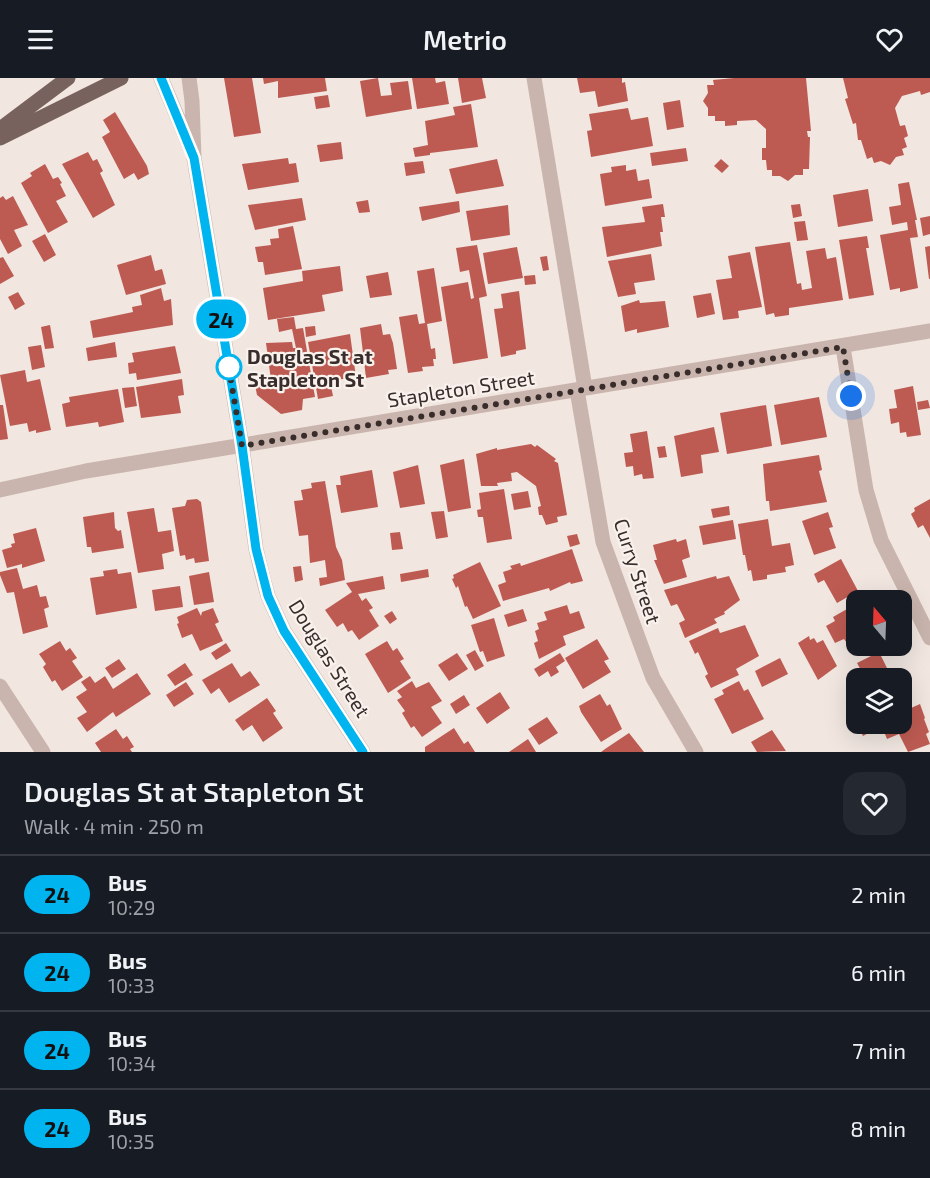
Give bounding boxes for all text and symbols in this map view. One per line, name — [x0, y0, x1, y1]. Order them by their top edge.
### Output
icon: menu — [24, 23, 57, 56]
text: Metrio — [423, 23, 507, 55]
icon: heart — [873, 23, 906, 56]
line badge: 24 — [194, 300, 248, 338]
text: 24 — [208, 307, 234, 332]
place label: Douglas St at Stapleton St — [247, 344, 373, 391]
marker: Douglas St at Stapleton St — [216, 354, 242, 380]
street label: Stapleton Street — [386, 364, 537, 411]
your location — [836, 381, 866, 411]
street label: Curry Street — [610, 515, 666, 627]
north arrow — [846, 590, 912, 656]
map controls — [846, 590, 912, 734]
street label: Douglas Street — [284, 595, 376, 722]
button: layers — [846, 668, 912, 734]
button: heart — [843, 772, 906, 835]
text: Douglas St at Stapleton St — [24, 774, 364, 808]
text: Walk · 4 min · 250 m — [24, 814, 204, 838]
text: Bus — [108, 869, 147, 895]
text: 2 min — [851, 881, 906, 907]
text: 24 — [44, 882, 70, 907]
text: 10:29 — [108, 895, 155, 919]
text: Bus — [108, 947, 147, 973]
text: 6 min — [851, 959, 906, 985]
text: 24 — [44, 960, 70, 985]
text: 10:33 — [108, 973, 155, 997]
text: Bus — [108, 1025, 147, 1051]
text: 7 min — [852, 1037, 906, 1063]
text: 24 — [44, 1038, 70, 1063]
text: 10:34 — [108, 1051, 156, 1075]
text: Bus — [108, 1103, 147, 1129]
text: 8 min — [850, 1115, 906, 1141]
text: 24 — [44, 1116, 70, 1141]
text: 10:35 — [108, 1129, 155, 1153]

